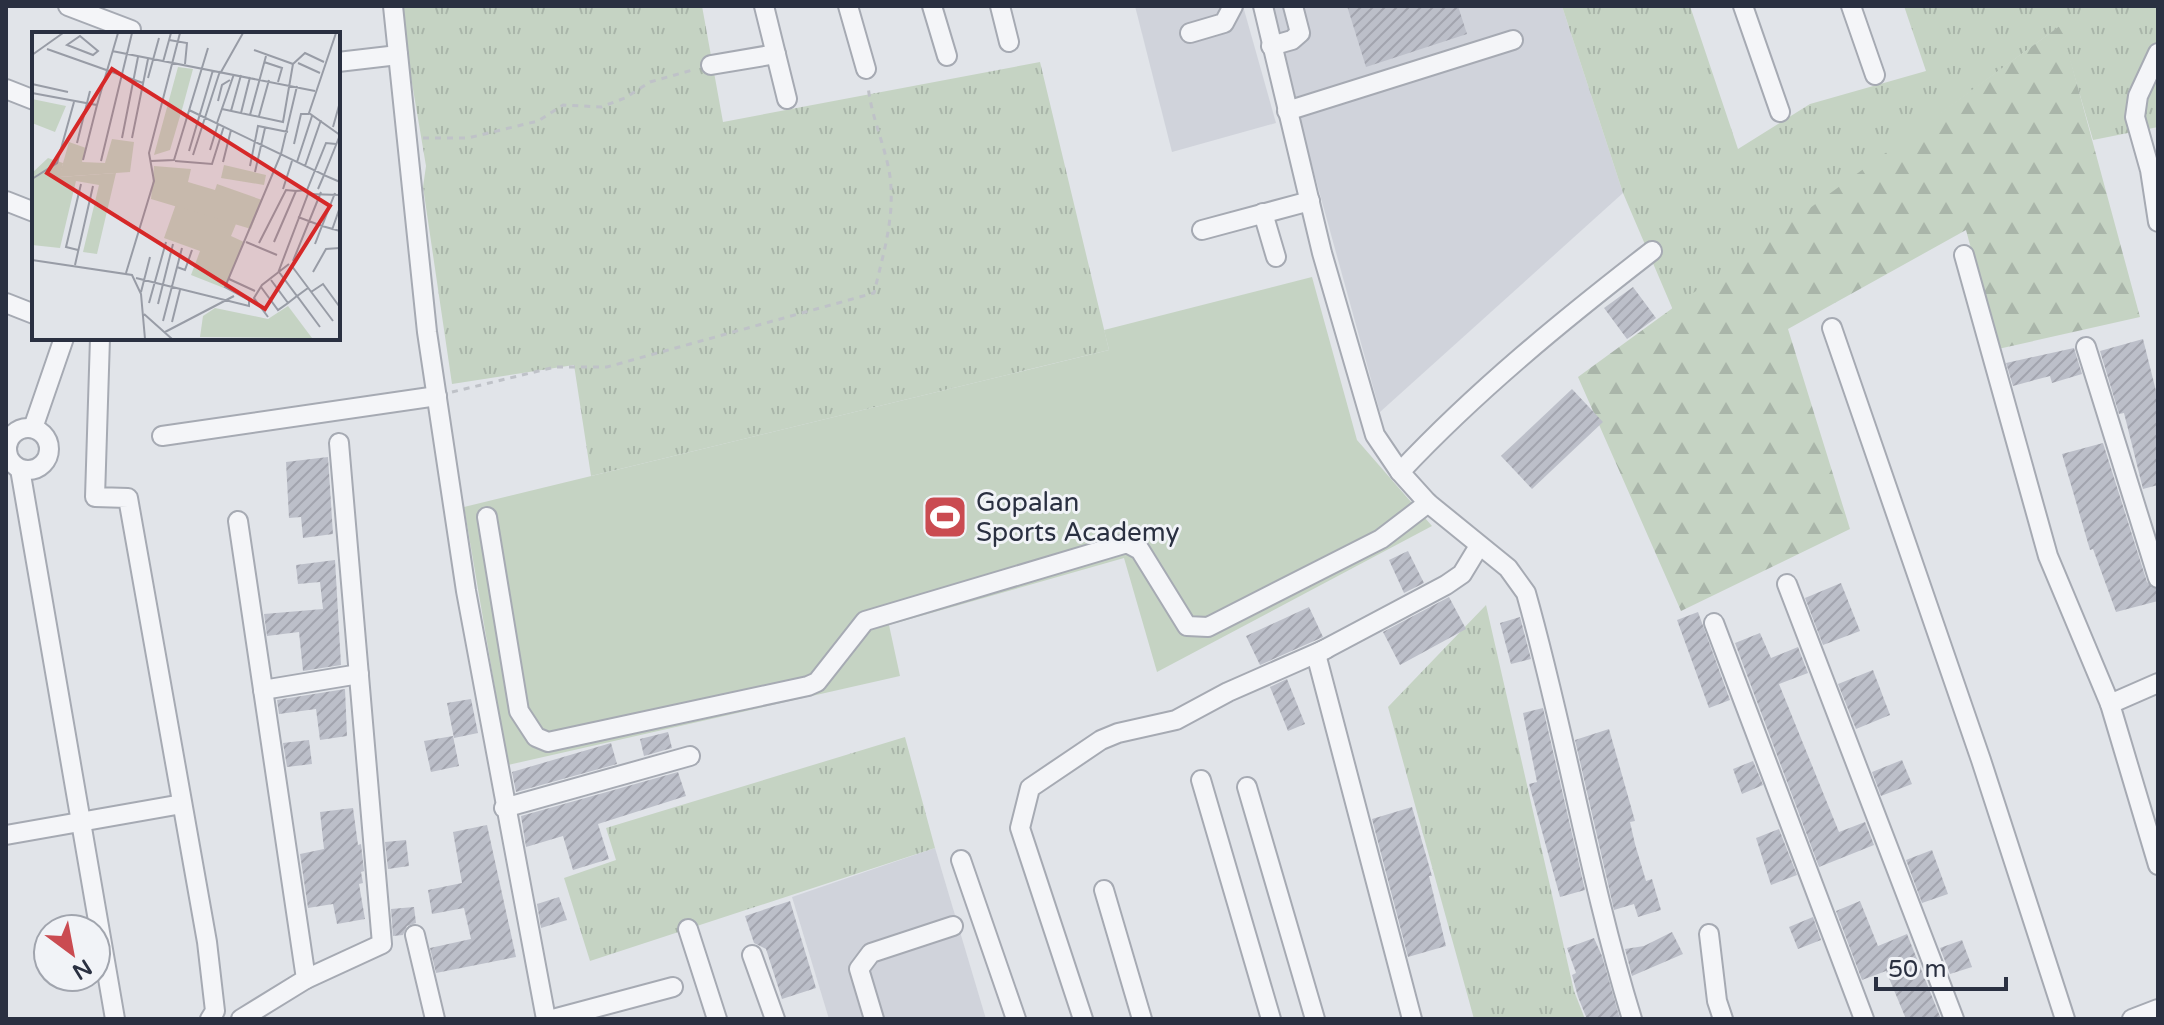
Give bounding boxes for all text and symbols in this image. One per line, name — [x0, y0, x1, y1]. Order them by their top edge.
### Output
inset map — [32, 32, 340, 340]
place label: Gopalan Sports Academy — [976, 487, 1179, 548]
sports icon: Gopalan Sports Academy — [921, 493, 969, 541]
north arrow — [32, 913, 112, 993]
scale bar — [1876, 941, 2006, 991]
text: N — [68, 953, 96, 985]
text: 50 m — [1888, 955, 1946, 984]

